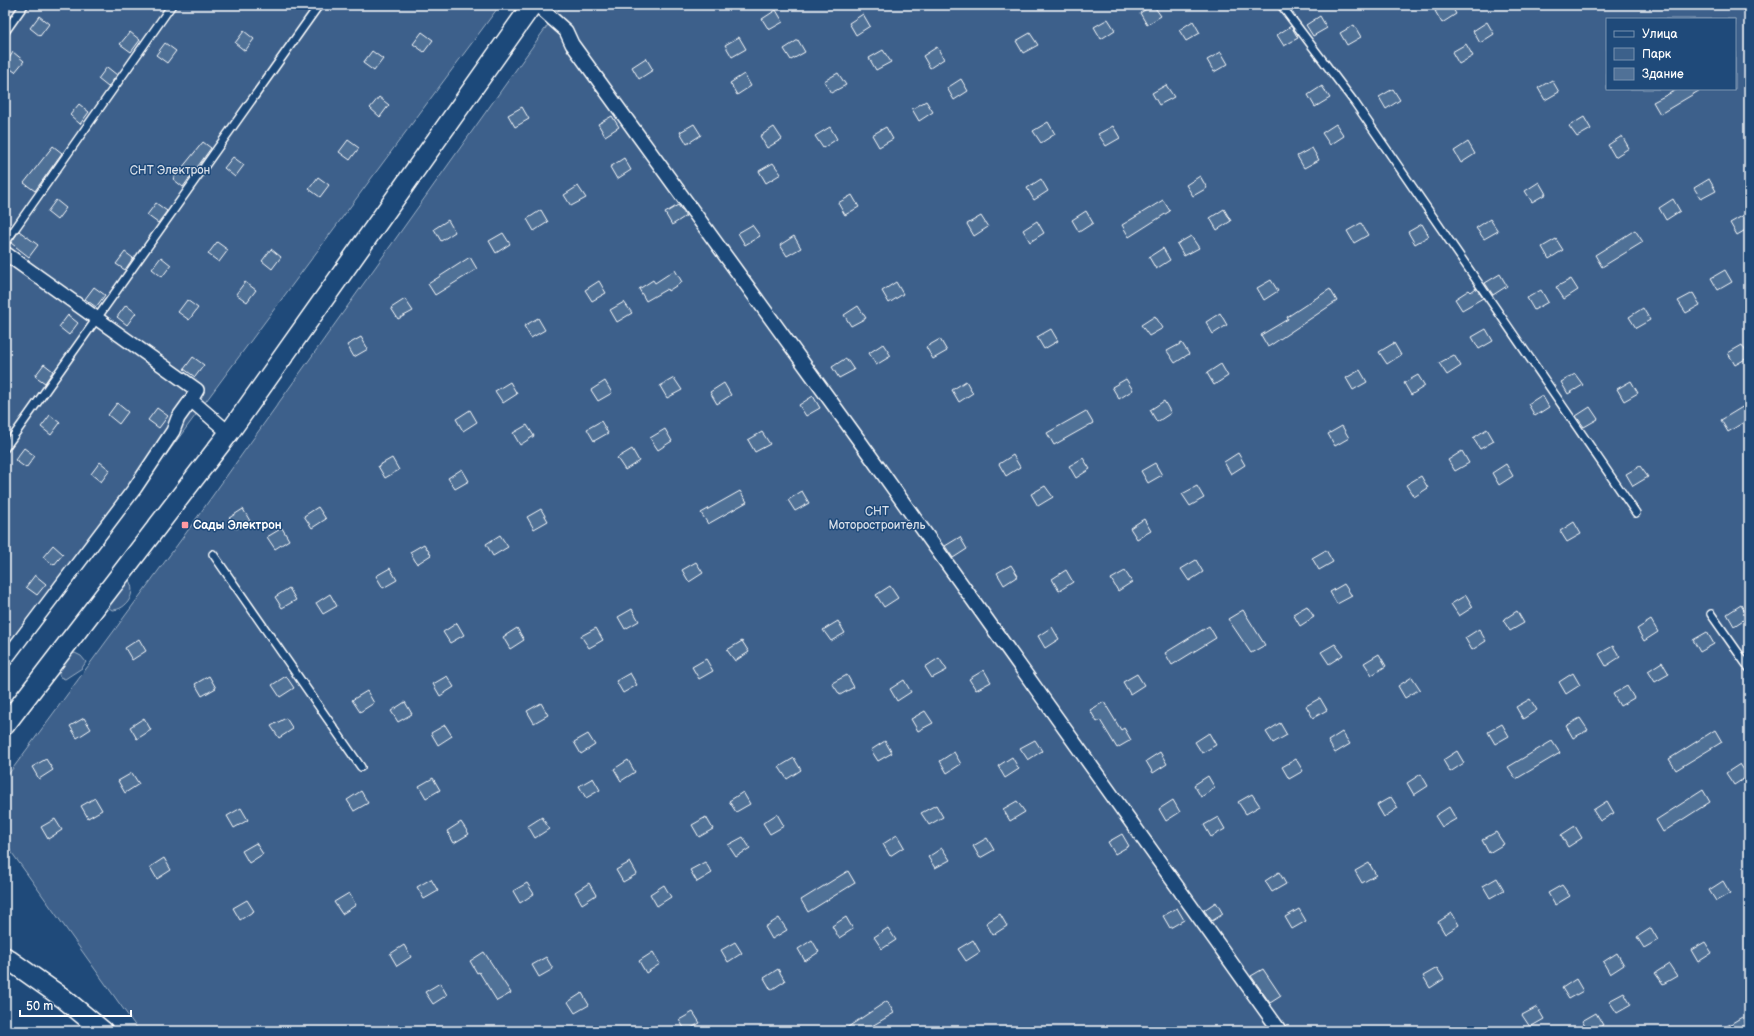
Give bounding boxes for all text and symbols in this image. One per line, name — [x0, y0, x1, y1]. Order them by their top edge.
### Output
legend — [1606, 18, 1736, 90]
text: Улица — [1642, 27, 1678, 42]
text: Парк — [1642, 47, 1672, 62]
text: Здание — [1642, 67, 1684, 82]
park label: СНТ Электрон — [130, 163, 210, 178]
park label: СНТ Моторостроитель — [829, 504, 926, 533]
place label: Сады Электрон — [193, 518, 282, 533]
marker: Сады Электрон — [180, 520, 190, 530]
scale bar — [20, 992, 131, 1018]
text: 50 m — [26, 999, 53, 1014]

